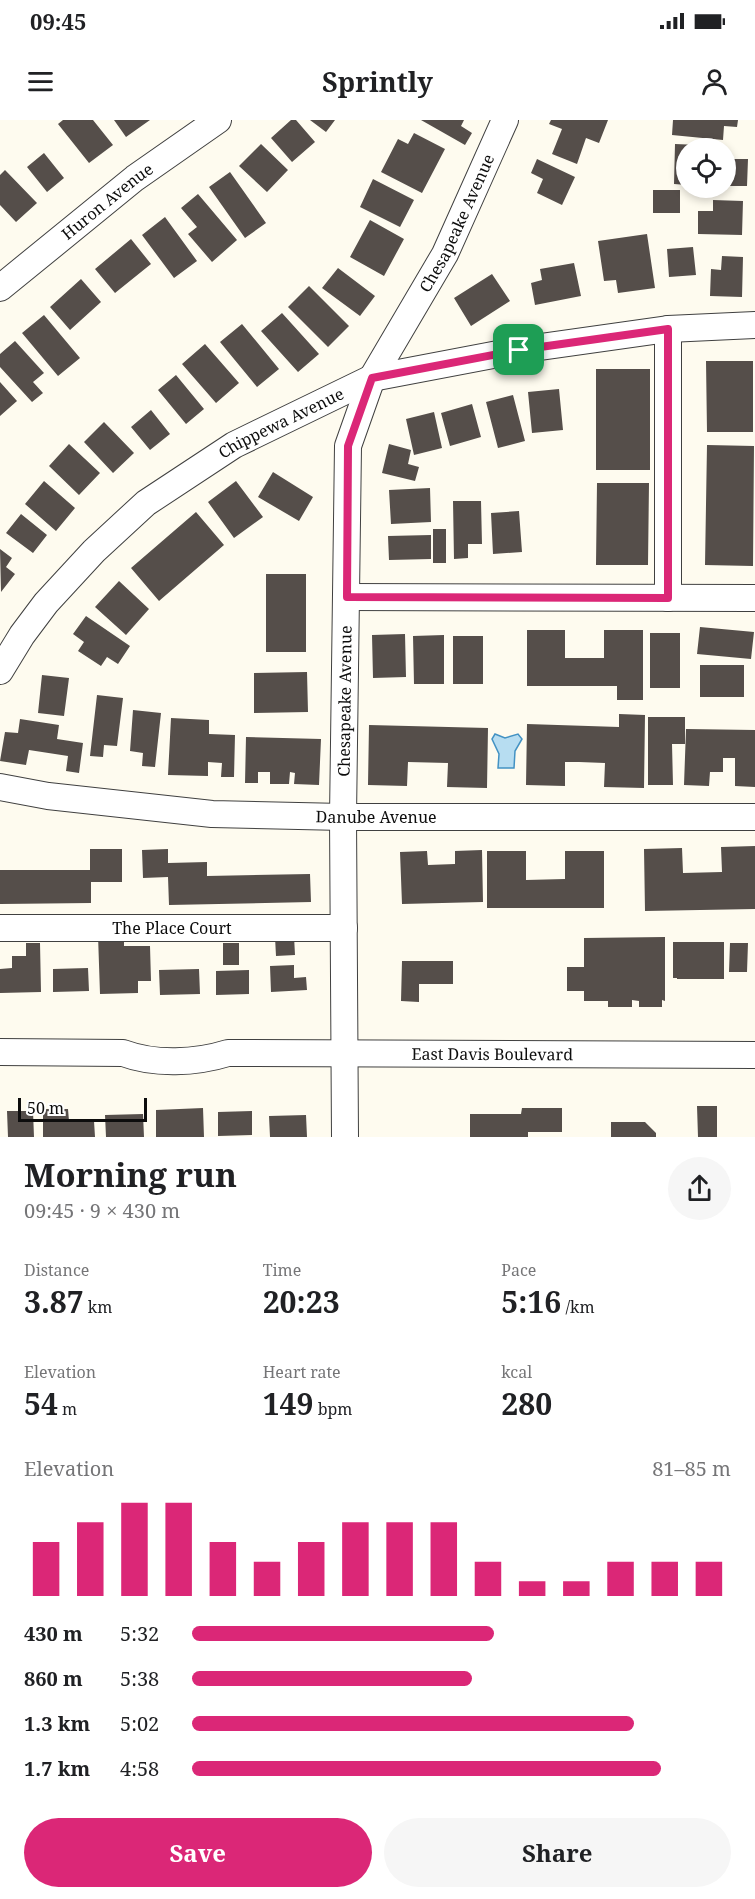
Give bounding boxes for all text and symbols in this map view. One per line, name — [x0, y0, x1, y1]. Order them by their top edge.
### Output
text: 09:45 — [30, 6, 86, 36]
text: Sprintly — [322, 63, 433, 100]
icon: menu — [24, 65, 57, 98]
icon: person — [698, 65, 731, 98]
map controls — [676, 138, 736, 198]
button: locate — [676, 138, 736, 198]
street label: Chesapeake Avenue — [414, 150, 499, 296]
street label: Huron Avenue — [57, 158, 157, 245]
pin — [493, 324, 544, 375]
icon: arrive — [502, 333, 535, 366]
street label: Chippewa Avenue — [214, 382, 347, 463]
street label: Chesapeake Avenue — [333, 625, 357, 777]
street label: Danube Avenue — [315, 805, 437, 828]
street label: The Place Court — [112, 917, 232, 939]
street label: East Davis Boulevard — [411, 1043, 573, 1065]
scale bar — [18, 1095, 147, 1122]
text: 50 m — [27, 1097, 64, 1119]
text: Morning run — [24, 1152, 237, 1197]
button: share — [668, 1157, 731, 1220]
text: 09:45 · 9 × 430 m — [24, 1197, 180, 1224]
text: Distance — [24, 1259, 89, 1281]
text: Time — [263, 1259, 301, 1281]
text: Pace — [501, 1259, 536, 1281]
text: 3.87 — [24, 1281, 84, 1322]
text: 20:23 — [263, 1281, 340, 1322]
text: 5:16 — [501, 1281, 561, 1322]
text: km — [84, 1296, 112, 1318]
text: /km — [561, 1296, 595, 1318]
text: Elevation — [24, 1361, 96, 1383]
text: Heart rate — [263, 1361, 341, 1383]
text: kcal — [501, 1361, 532, 1383]
text: 54 — [24, 1383, 58, 1424]
text: 149 — [263, 1383, 314, 1424]
text: 280 — [501, 1383, 552, 1424]
text: m — [58, 1398, 77, 1420]
text: bpm — [314, 1398, 352, 1420]
text: Elevation — [24, 1455, 114, 1482]
text: 81–85 m — [652, 1455, 731, 1482]
text: 430 m — [24, 1620, 83, 1647]
text: 5:32 — [120, 1620, 159, 1647]
text: 860 m — [24, 1665, 83, 1692]
text: 5:38 — [120, 1665, 159, 1692]
text: 1.3 km — [24, 1710, 90, 1737]
text: 5:02 — [120, 1710, 159, 1737]
text: 1.7 km — [24, 1755, 90, 1782]
text: 4:58 — [120, 1755, 159, 1782]
button: Save — [24, 1818, 372, 1887]
button: Share — [384, 1818, 731, 1887]

